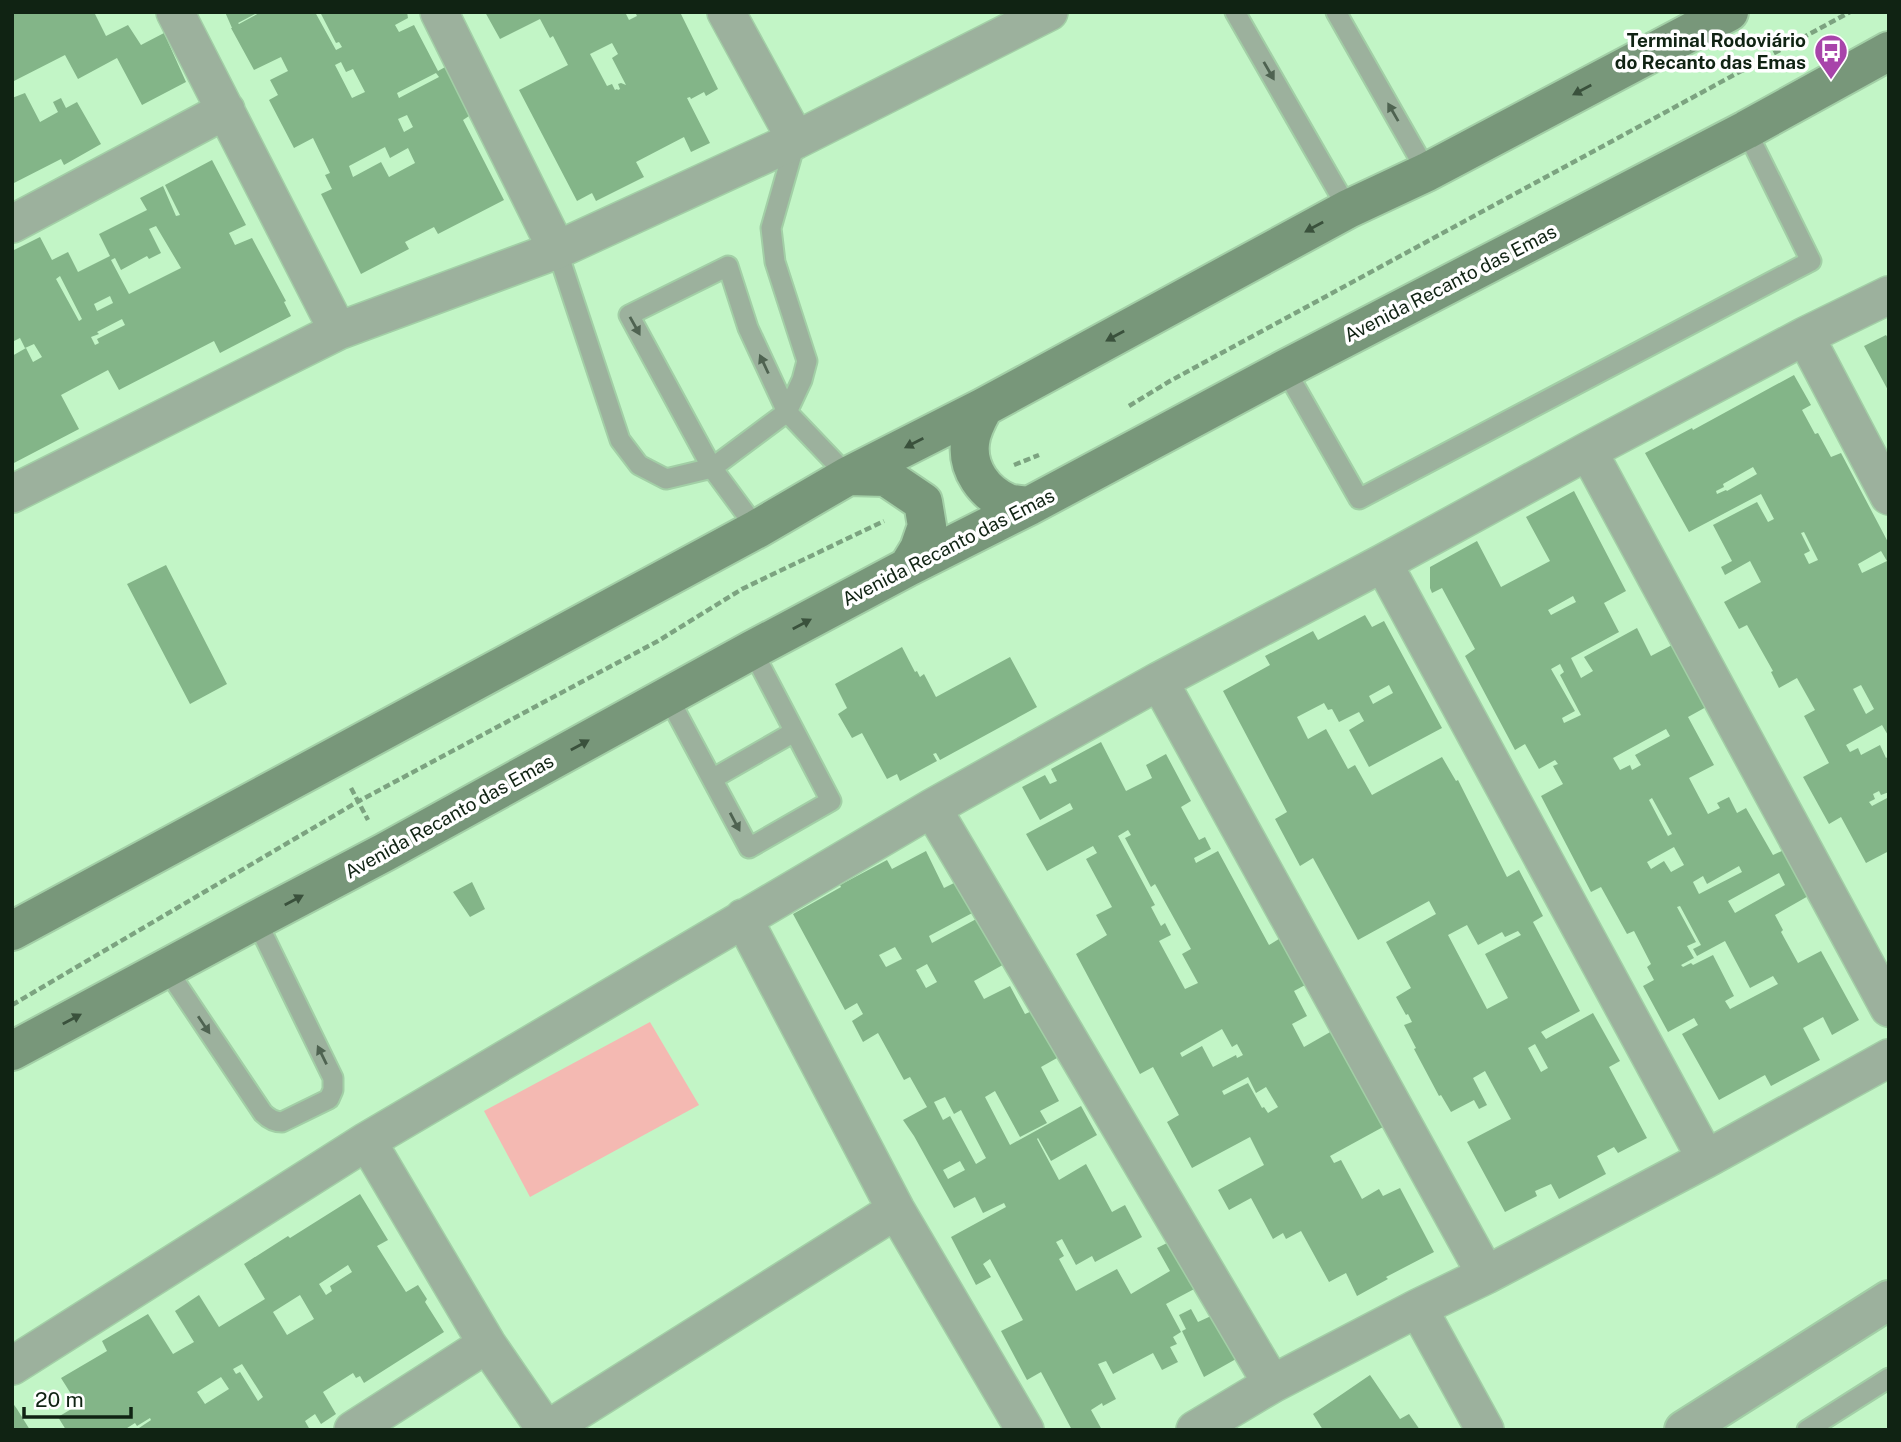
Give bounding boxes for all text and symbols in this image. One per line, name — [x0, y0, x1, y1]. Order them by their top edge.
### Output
place label: Terminal Rodoviário do Recanto das Emas — [1615, 29, 1806, 73]
bus stop icon: Terminal Rodoviário do Recanto das Emas — [1812, 32, 1850, 81]
one-way arrow — [1263, 62, 1275, 81]
one-way arrow — [1572, 84, 1592, 96]
one-way arrow — [1387, 103, 1399, 122]
street label: Avenida Recanto das Emas — [1340, 220, 1560, 346]
one-way arrow — [1305, 221, 1324, 233]
one-way arrow — [629, 317, 641, 336]
one-way arrow — [1105, 330, 1125, 342]
one-way arrow — [758, 353, 769, 374]
one-way arrow — [904, 437, 924, 448]
street label: Avenida Recanto das Emas — [838, 484, 1058, 610]
one-way arrow — [792, 618, 811, 630]
one-way arrow — [571, 739, 590, 751]
street label: Avenida Recanto das Emas — [341, 749, 557, 883]
one-way arrow — [729, 812, 741, 831]
one-way arrow — [284, 894, 304, 905]
one-way arrow — [62, 1013, 82, 1025]
one-way arrow — [197, 1016, 211, 1034]
one-way arrow — [316, 1045, 327, 1065]
scale bar — [24, 1376, 131, 1420]
text: 20 m — [35, 1387, 84, 1412]

